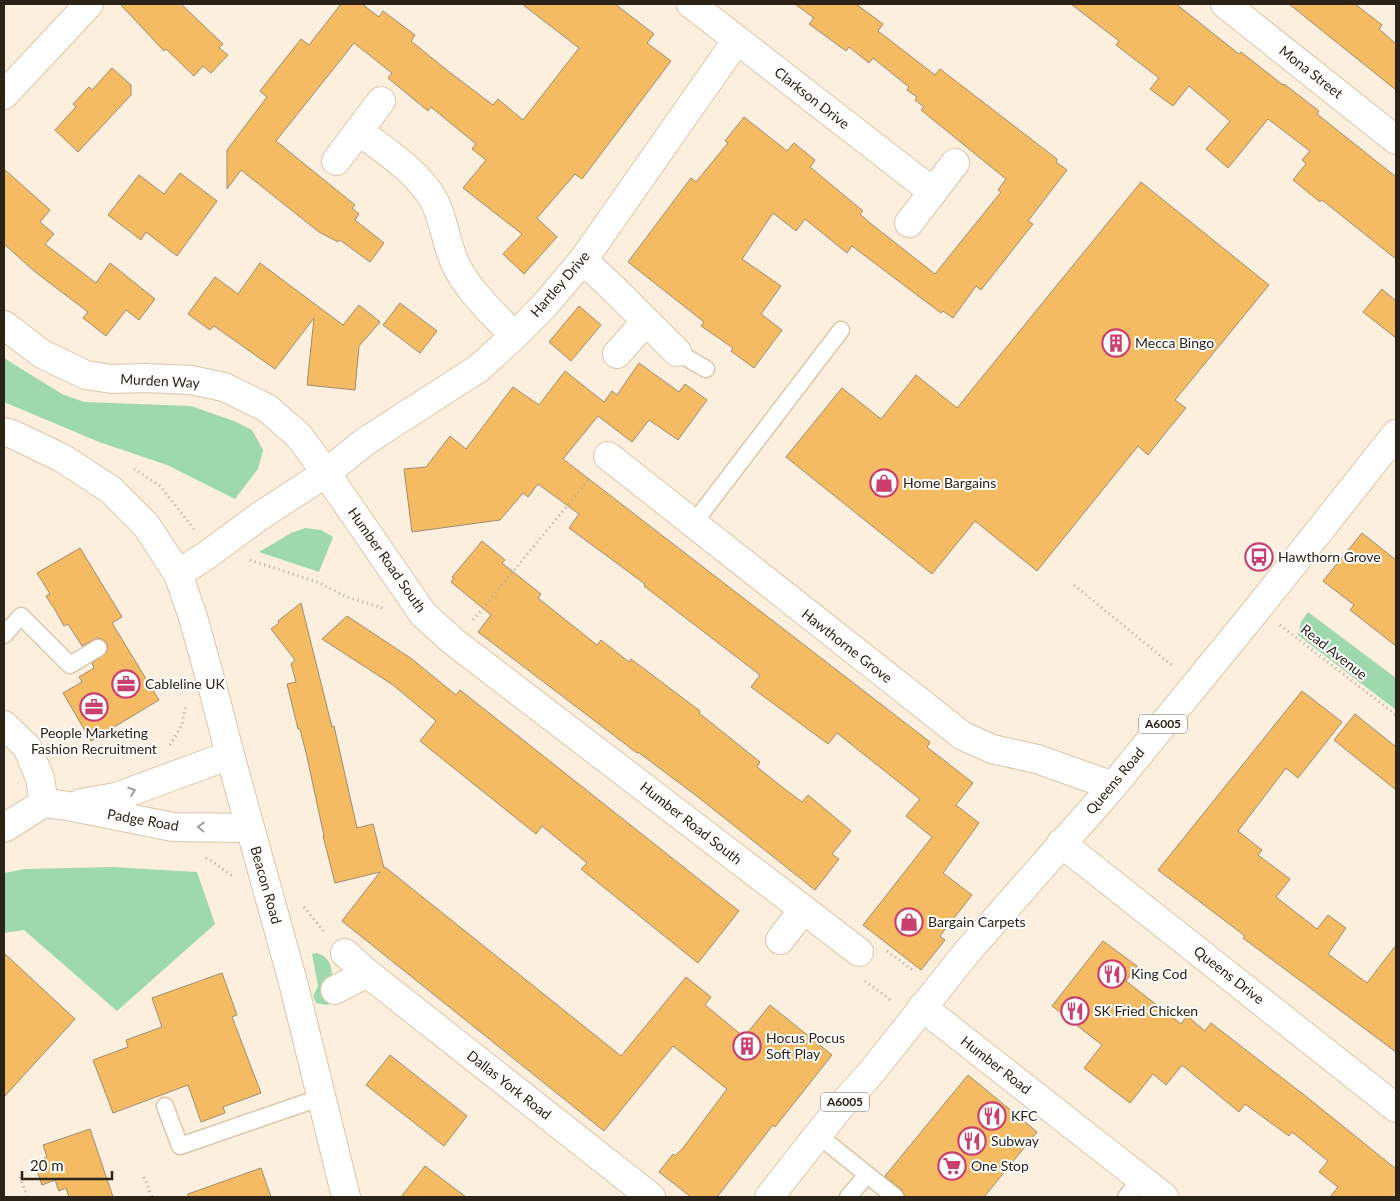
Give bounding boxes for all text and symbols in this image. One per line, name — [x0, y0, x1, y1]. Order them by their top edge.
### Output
street label: Mona Street — [1276, 42, 1346, 102]
street label: Clarkson Drive — [771, 63, 853, 132]
street label: Hartley Drive — [526, 247, 593, 320]
building icon: Mecca Bingo — [1101, 328, 1131, 358]
place label: Mecca Bingo — [1135, 334, 1214, 351]
street label: Murden Way — [120, 370, 201, 391]
shop icon: Home Bargains — [869, 468, 899, 498]
place label: Home Bargains — [903, 474, 996, 491]
street label: Humber Road South — [345, 504, 430, 615]
bus stop icon: Hawthorn Grove — [1244, 542, 1274, 572]
place label: Hawthorn Grove — [1278, 548, 1381, 565]
street label: Hawthorne Grove — [799, 605, 896, 686]
street label: Read Avenue — [1298, 620, 1371, 683]
office icon: Cableline UK — [111, 669, 141, 699]
place label: Cableline UK — [145, 675, 226, 692]
office icon: People Marketing Fashion Recruitment — [79, 692, 109, 722]
road number: A6005 — [1139, 714, 1187, 734]
place label: People Marketing Fashion Recruitment — [31, 724, 157, 757]
street label: Queens Road — [1082, 744, 1148, 818]
street label: Humber Road South — [637, 778, 746, 868]
one-way arrow — [127, 787, 136, 797]
street label: Padge Road — [106, 805, 180, 834]
one-way arrow — [197, 822, 204, 832]
street label: Beacon Road — [247, 844, 286, 926]
shop icon: Bargain Carpets — [894, 907, 924, 937]
place label: Bargain Carpets — [928, 913, 1026, 930]
street label: Queens Drive — [1191, 942, 1268, 1007]
restaurant icon: King Cod — [1097, 959, 1127, 989]
place label: King Cod — [1131, 965, 1187, 982]
restaurant icon: SK Fried Chicken — [1060, 996, 1090, 1026]
place label: SK Fried Chicken — [1094, 1002, 1198, 1019]
place label: Hocus Pocus Soft Play — [766, 1029, 845, 1062]
building icon: Hocus Pocus Soft Play — [732, 1031, 762, 1061]
street label: Humber Road — [958, 1032, 1035, 1097]
street label: Dallas York Road — [464, 1046, 555, 1123]
road number: A6005 — [821, 1092, 869, 1112]
restaurant icon: KFC — [977, 1101, 1007, 1131]
place label: KFC — [1011, 1107, 1038, 1124]
restaurant icon: Subway — [957, 1126, 987, 1156]
place label: Subway — [991, 1132, 1040, 1149]
scale bar — [22, 1148, 112, 1180]
supermarket icon: One Stop — [937, 1151, 967, 1181]
text: 20 m — [30, 1156, 64, 1174]
place label: One Stop — [971, 1157, 1029, 1174]

